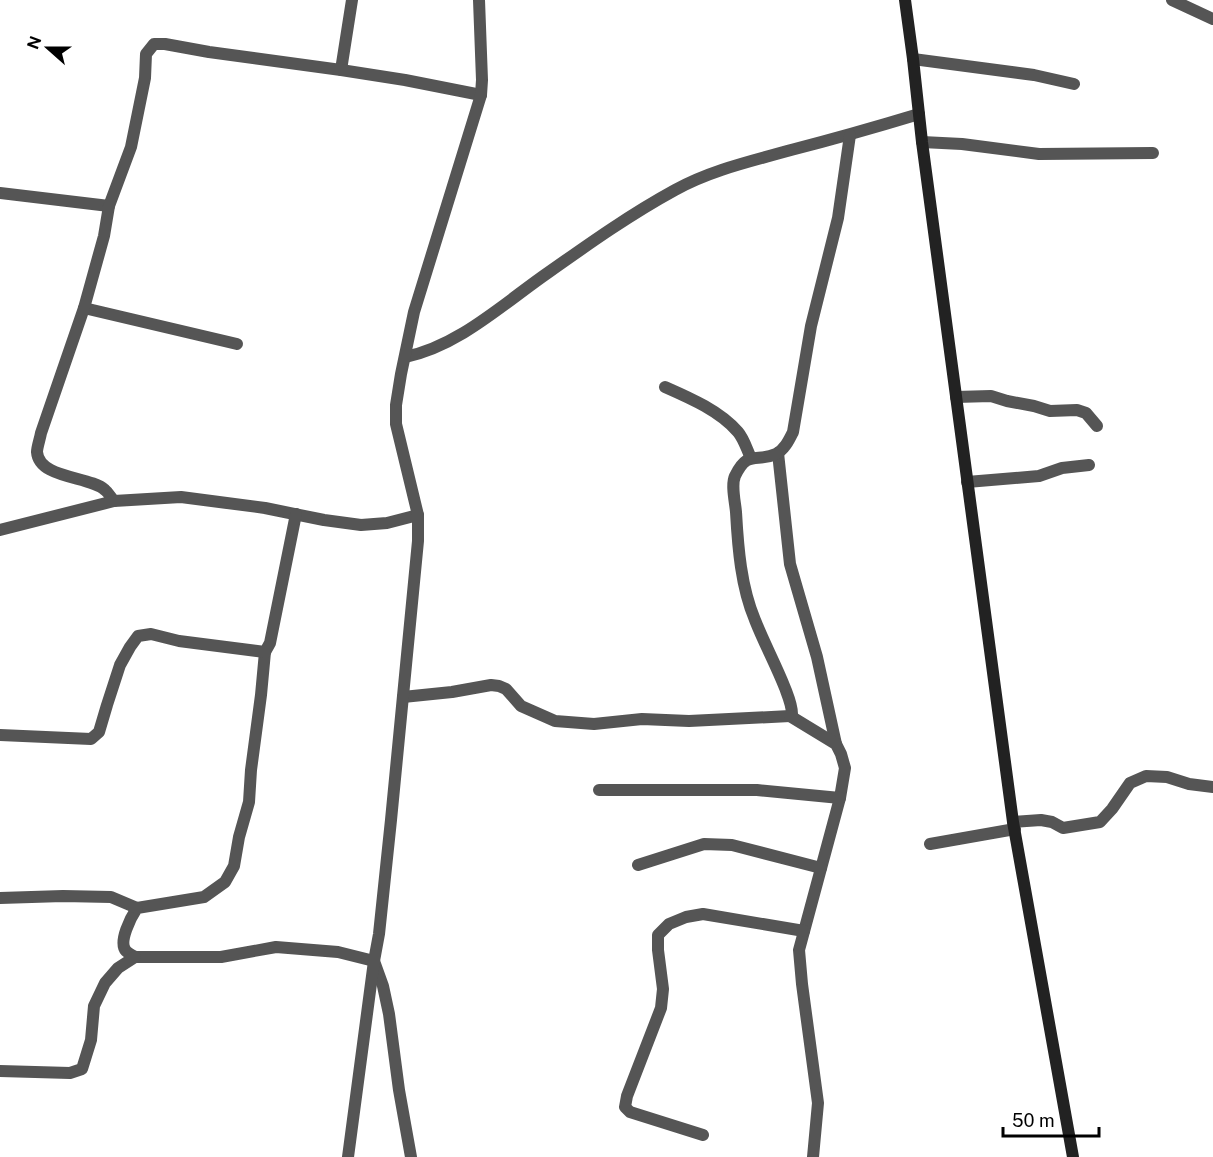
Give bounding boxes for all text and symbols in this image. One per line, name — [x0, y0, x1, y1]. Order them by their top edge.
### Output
north arrow — [18, 18, 78, 78]
text: N — [23, 34, 46, 52]
scale bar — [1003, 1100, 1099, 1138]
text: 50 m — [1012, 1110, 1055, 1131]

